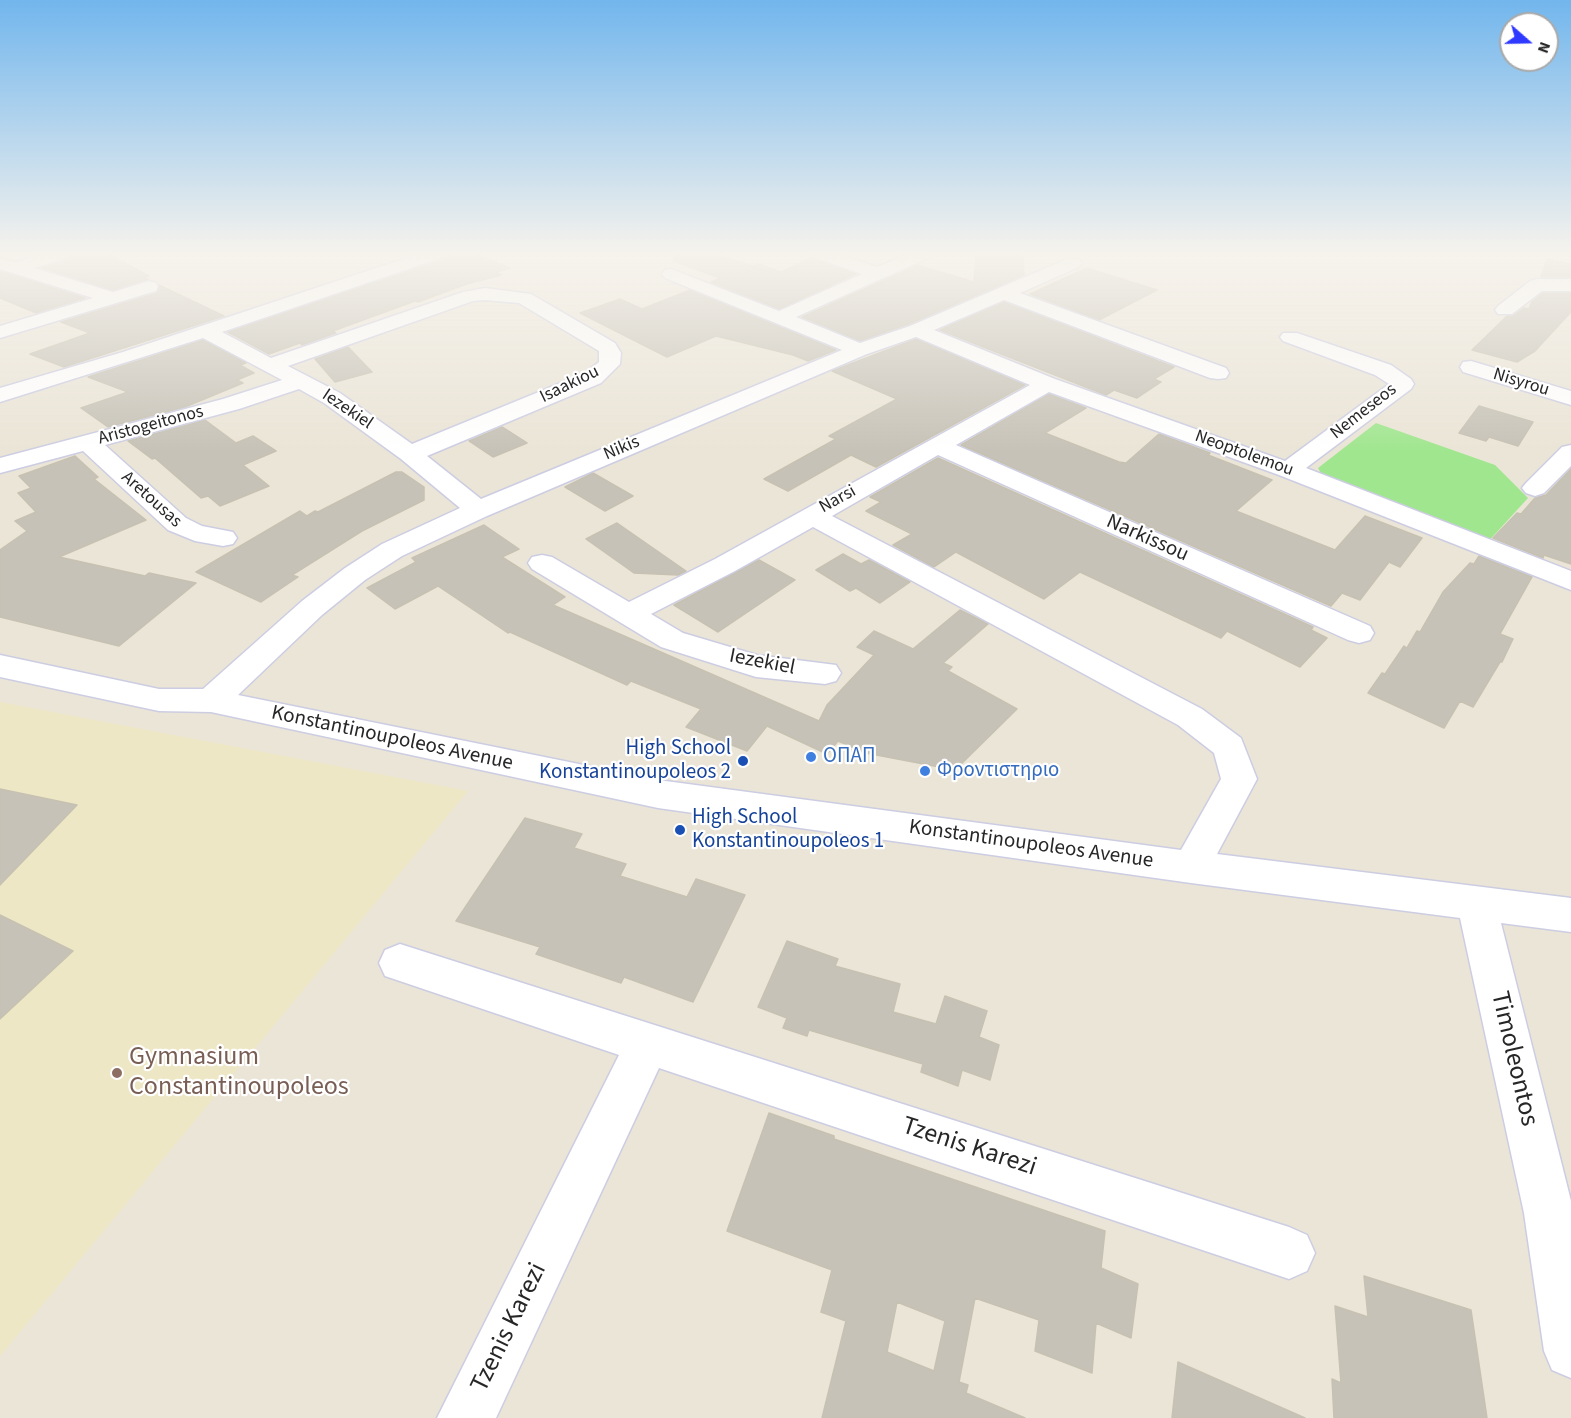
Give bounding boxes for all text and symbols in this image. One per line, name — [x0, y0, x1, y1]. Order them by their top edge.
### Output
north arrow — [1499, 12, 1559, 72]
text: N — [1532, 39, 1556, 56]
street label: Isaakiou — [537, 361, 603, 409]
street label: Nisyrou — [1490, 364, 1552, 402]
street label: Nemeseos — [1327, 379, 1401, 445]
street label: Iezekiel — [317, 385, 377, 435]
street label: Aristogeitonos — [96, 402, 206, 450]
street label: Neoptolemou — [1192, 426, 1296, 482]
street label: Nikis — [601, 432, 643, 466]
street label: Aretousas — [116, 467, 186, 533]
street label: Narsi — [816, 481, 860, 519]
street label: Narkissou — [1102, 510, 1192, 568]
street label: Iezekiel — [727, 644, 797, 682]
street label: Konstantinoupoleos Avenue — [269, 701, 515, 777]
place label: High School Konstantinoupoleos 2 — [539, 736, 731, 786]
place label: ΟΠΑΠ — [823, 744, 875, 770]
marker: ΟΠΑΠ — [804, 750, 818, 764]
marker: High School Konstantinoupoleos 2 — [736, 754, 750, 768]
place label: Φροντιστηριο — [937, 758, 1059, 784]
marker: Φροντιστηριο — [918, 764, 932, 778]
place label: High School Konstantinoupoleos 1 — [692, 805, 884, 855]
street label: Konstantinoupoleos Avenue — [907, 815, 1155, 875]
marker: High School Konstantinoupoleos 1 — [673, 823, 687, 837]
street label: Timoleontos — [1482, 989, 1544, 1129]
place label: Gymnasium Constantinoupoleos — [129, 1042, 349, 1104]
marker: Gymnasium Constantinoupoleos — [110, 1066, 124, 1080]
street label: Tzenis Karezi — [898, 1112, 1040, 1184]
street label: Tzenis Karezi — [465, 1258, 555, 1398]

